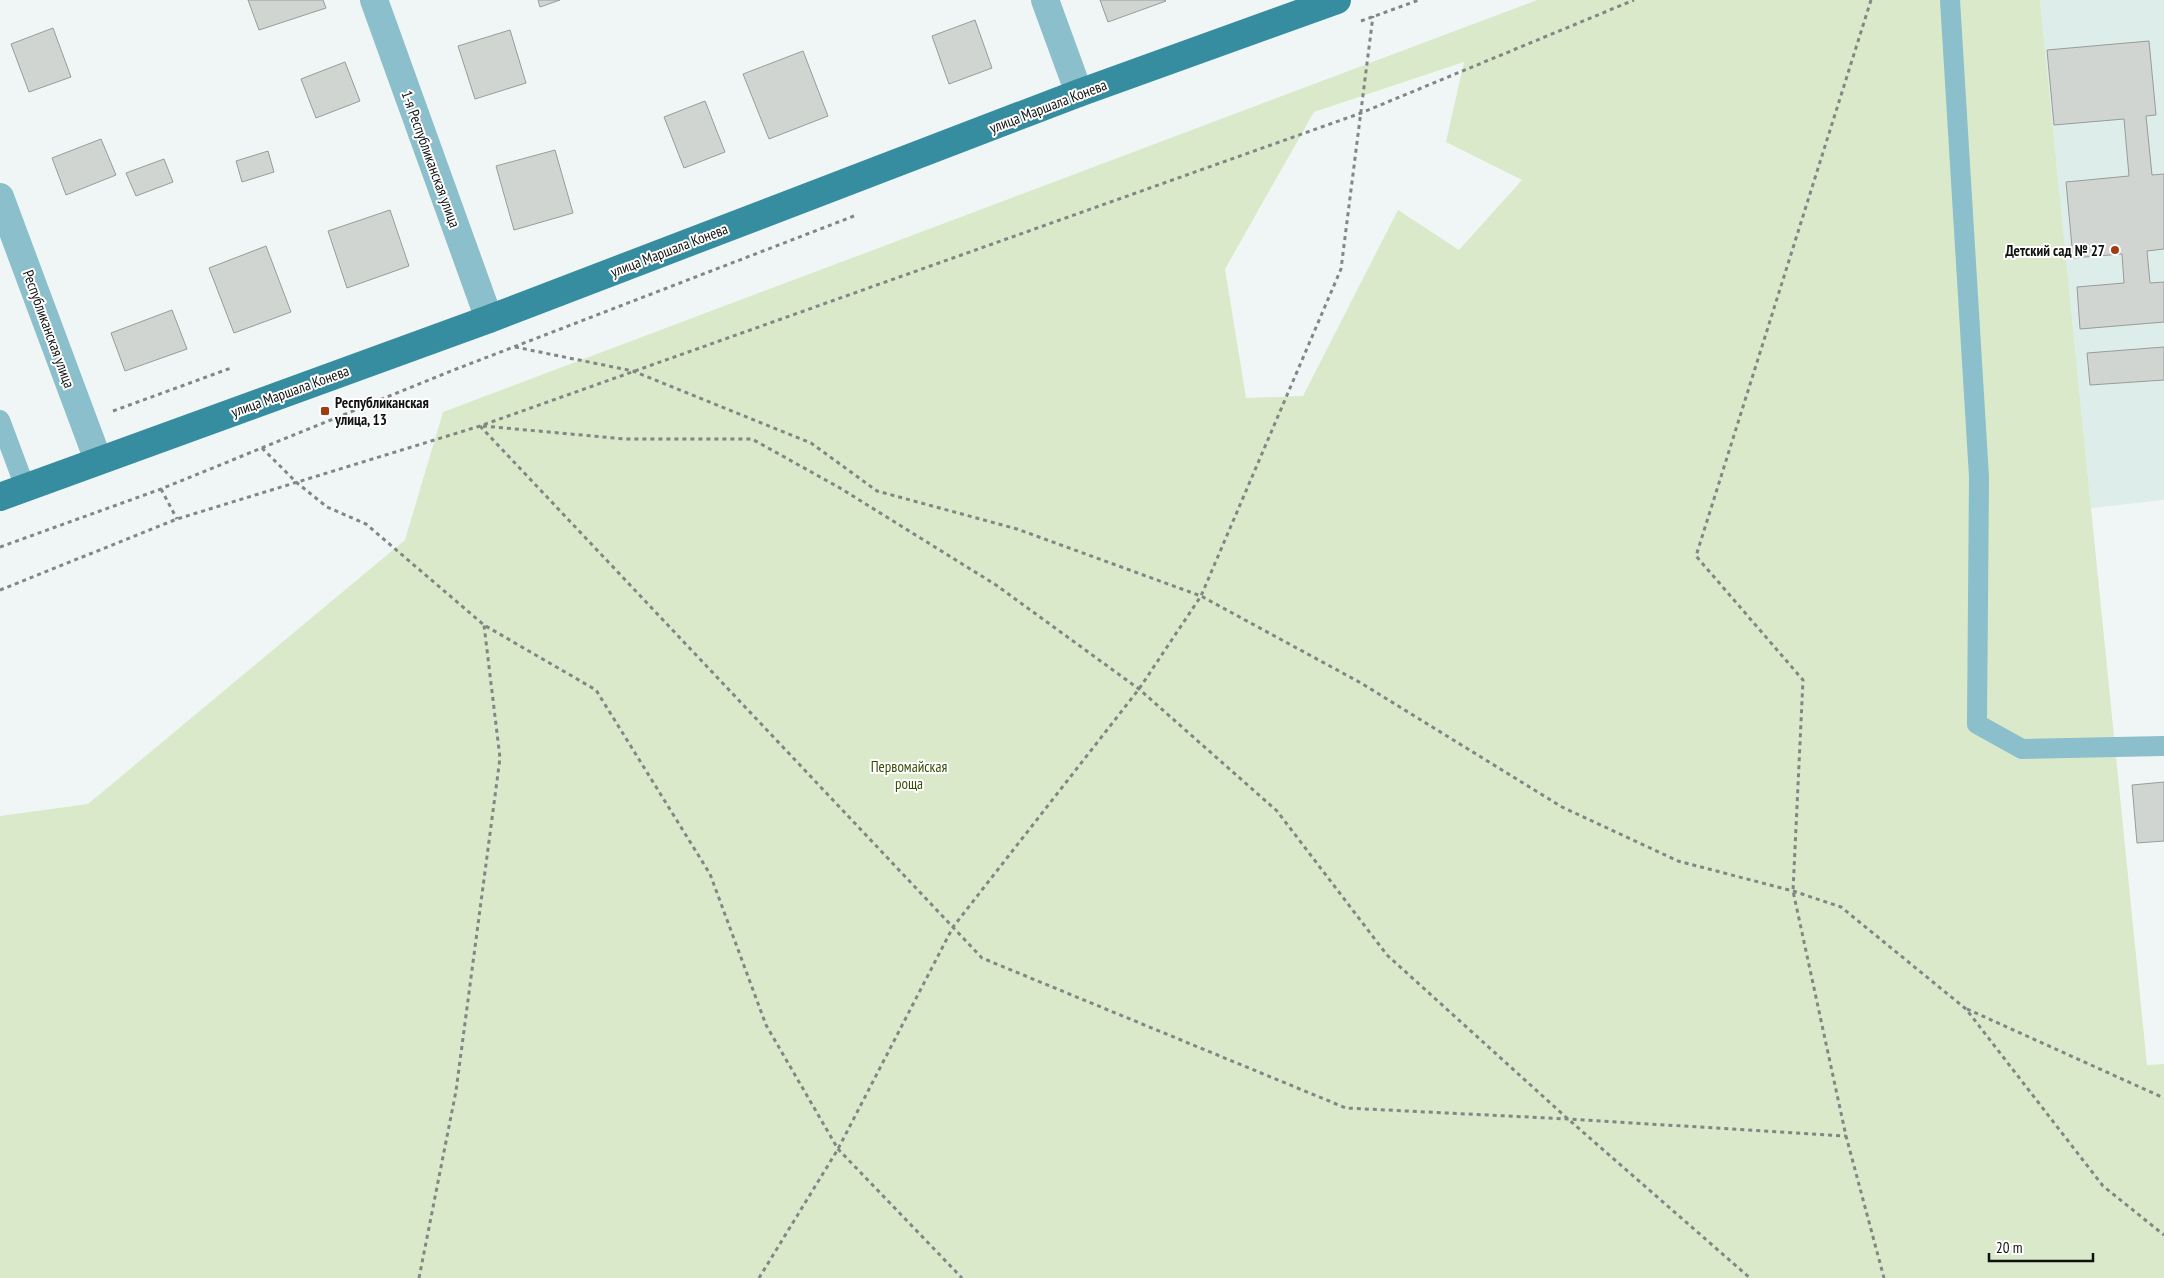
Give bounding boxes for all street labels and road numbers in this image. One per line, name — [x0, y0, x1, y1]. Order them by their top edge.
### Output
street label: улица Маршала Конева — [987, 75, 1109, 137]
street label: 1-я Республиканская улица — [397, 88, 465, 230]
street label: улица Маршала Конева — [608, 219, 730, 281]
street label: Республиканская улица — [19, 267, 79, 391]
street label: улица Маршала Конева — [228, 361, 352, 421]

